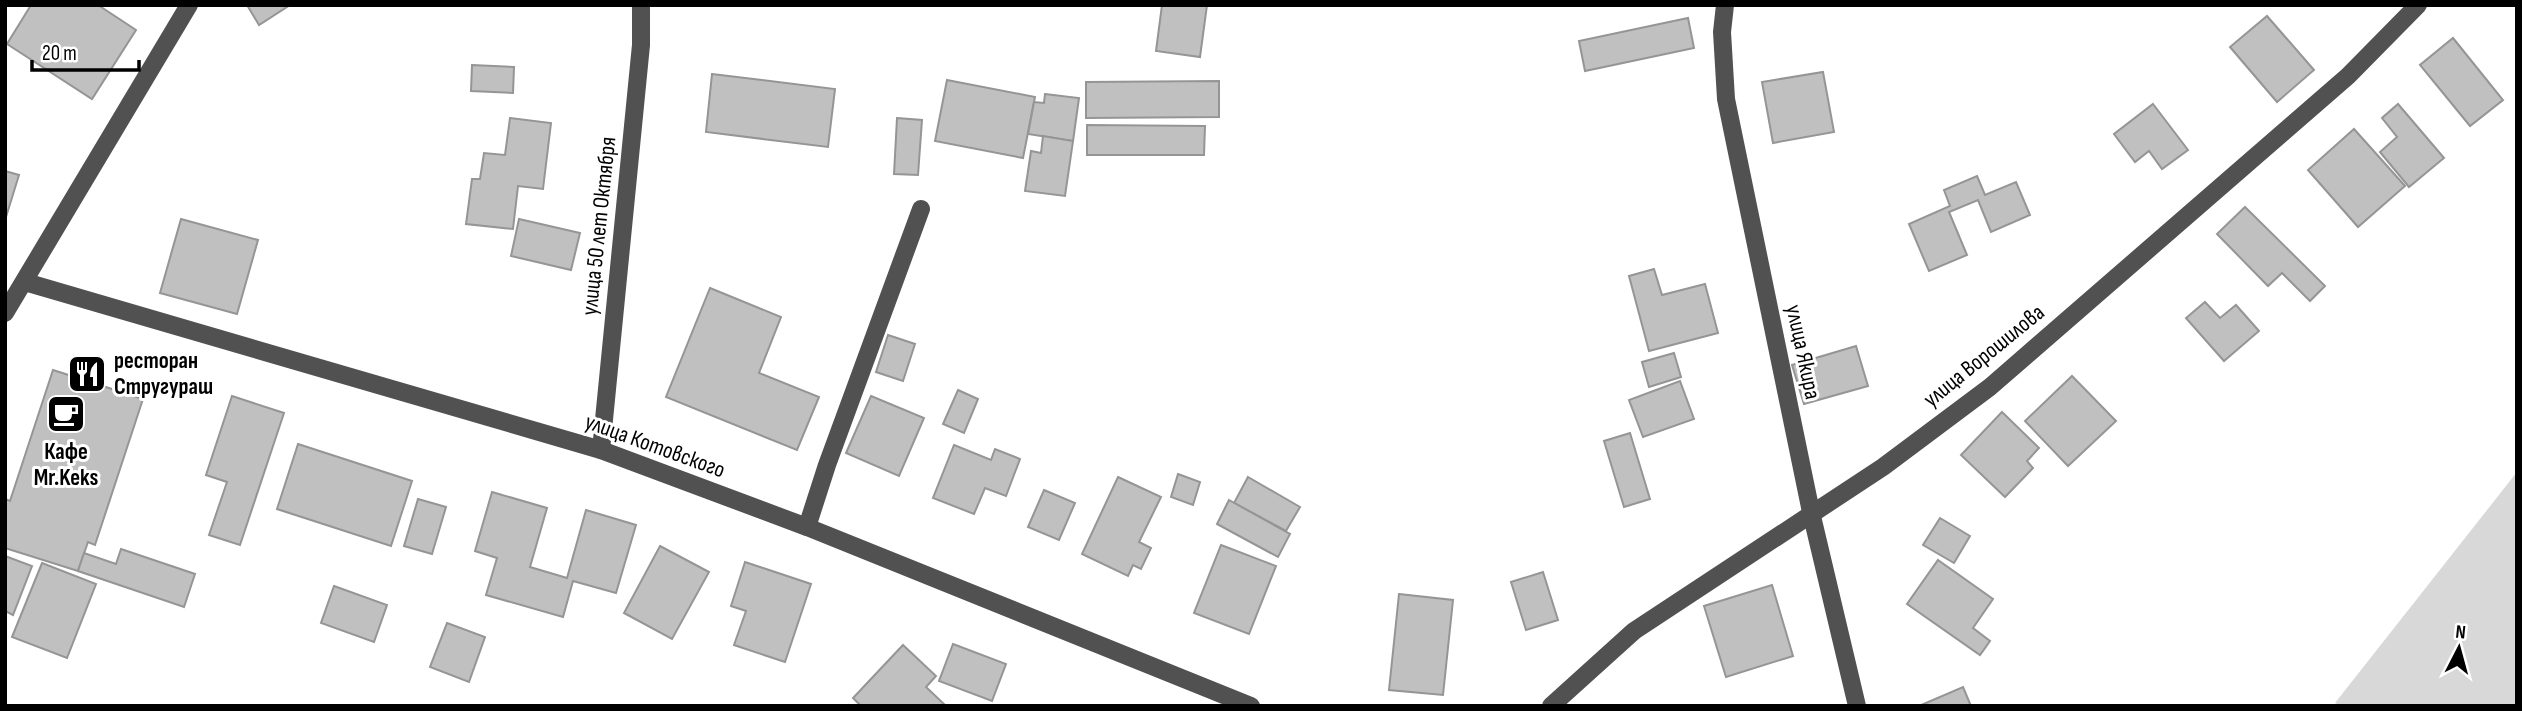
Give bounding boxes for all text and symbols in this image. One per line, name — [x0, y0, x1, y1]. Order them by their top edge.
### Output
scale bar — [32, 28, 138, 72]
text: 20 m — [42, 41, 77, 66]
street label: улица 50 лет Октября — [576, 135, 622, 317]
street label: улица Ворошилова — [1918, 299, 2050, 413]
street label: улица Якира — [1779, 302, 1827, 402]
place label: ресторан Стругураш — [114, 347, 213, 401]
restaurant icon: ресторан Стругураш — [66, 353, 108, 395]
cafe icon: Кафе Mr.Keks — [45, 393, 87, 435]
street label: улица Котовского — [581, 408, 729, 484]
place label: Кафе Mr.Keks — [34, 438, 98, 492]
north arrow — [2424, 613, 2494, 683]
text: N — [2454, 621, 2467, 645]

